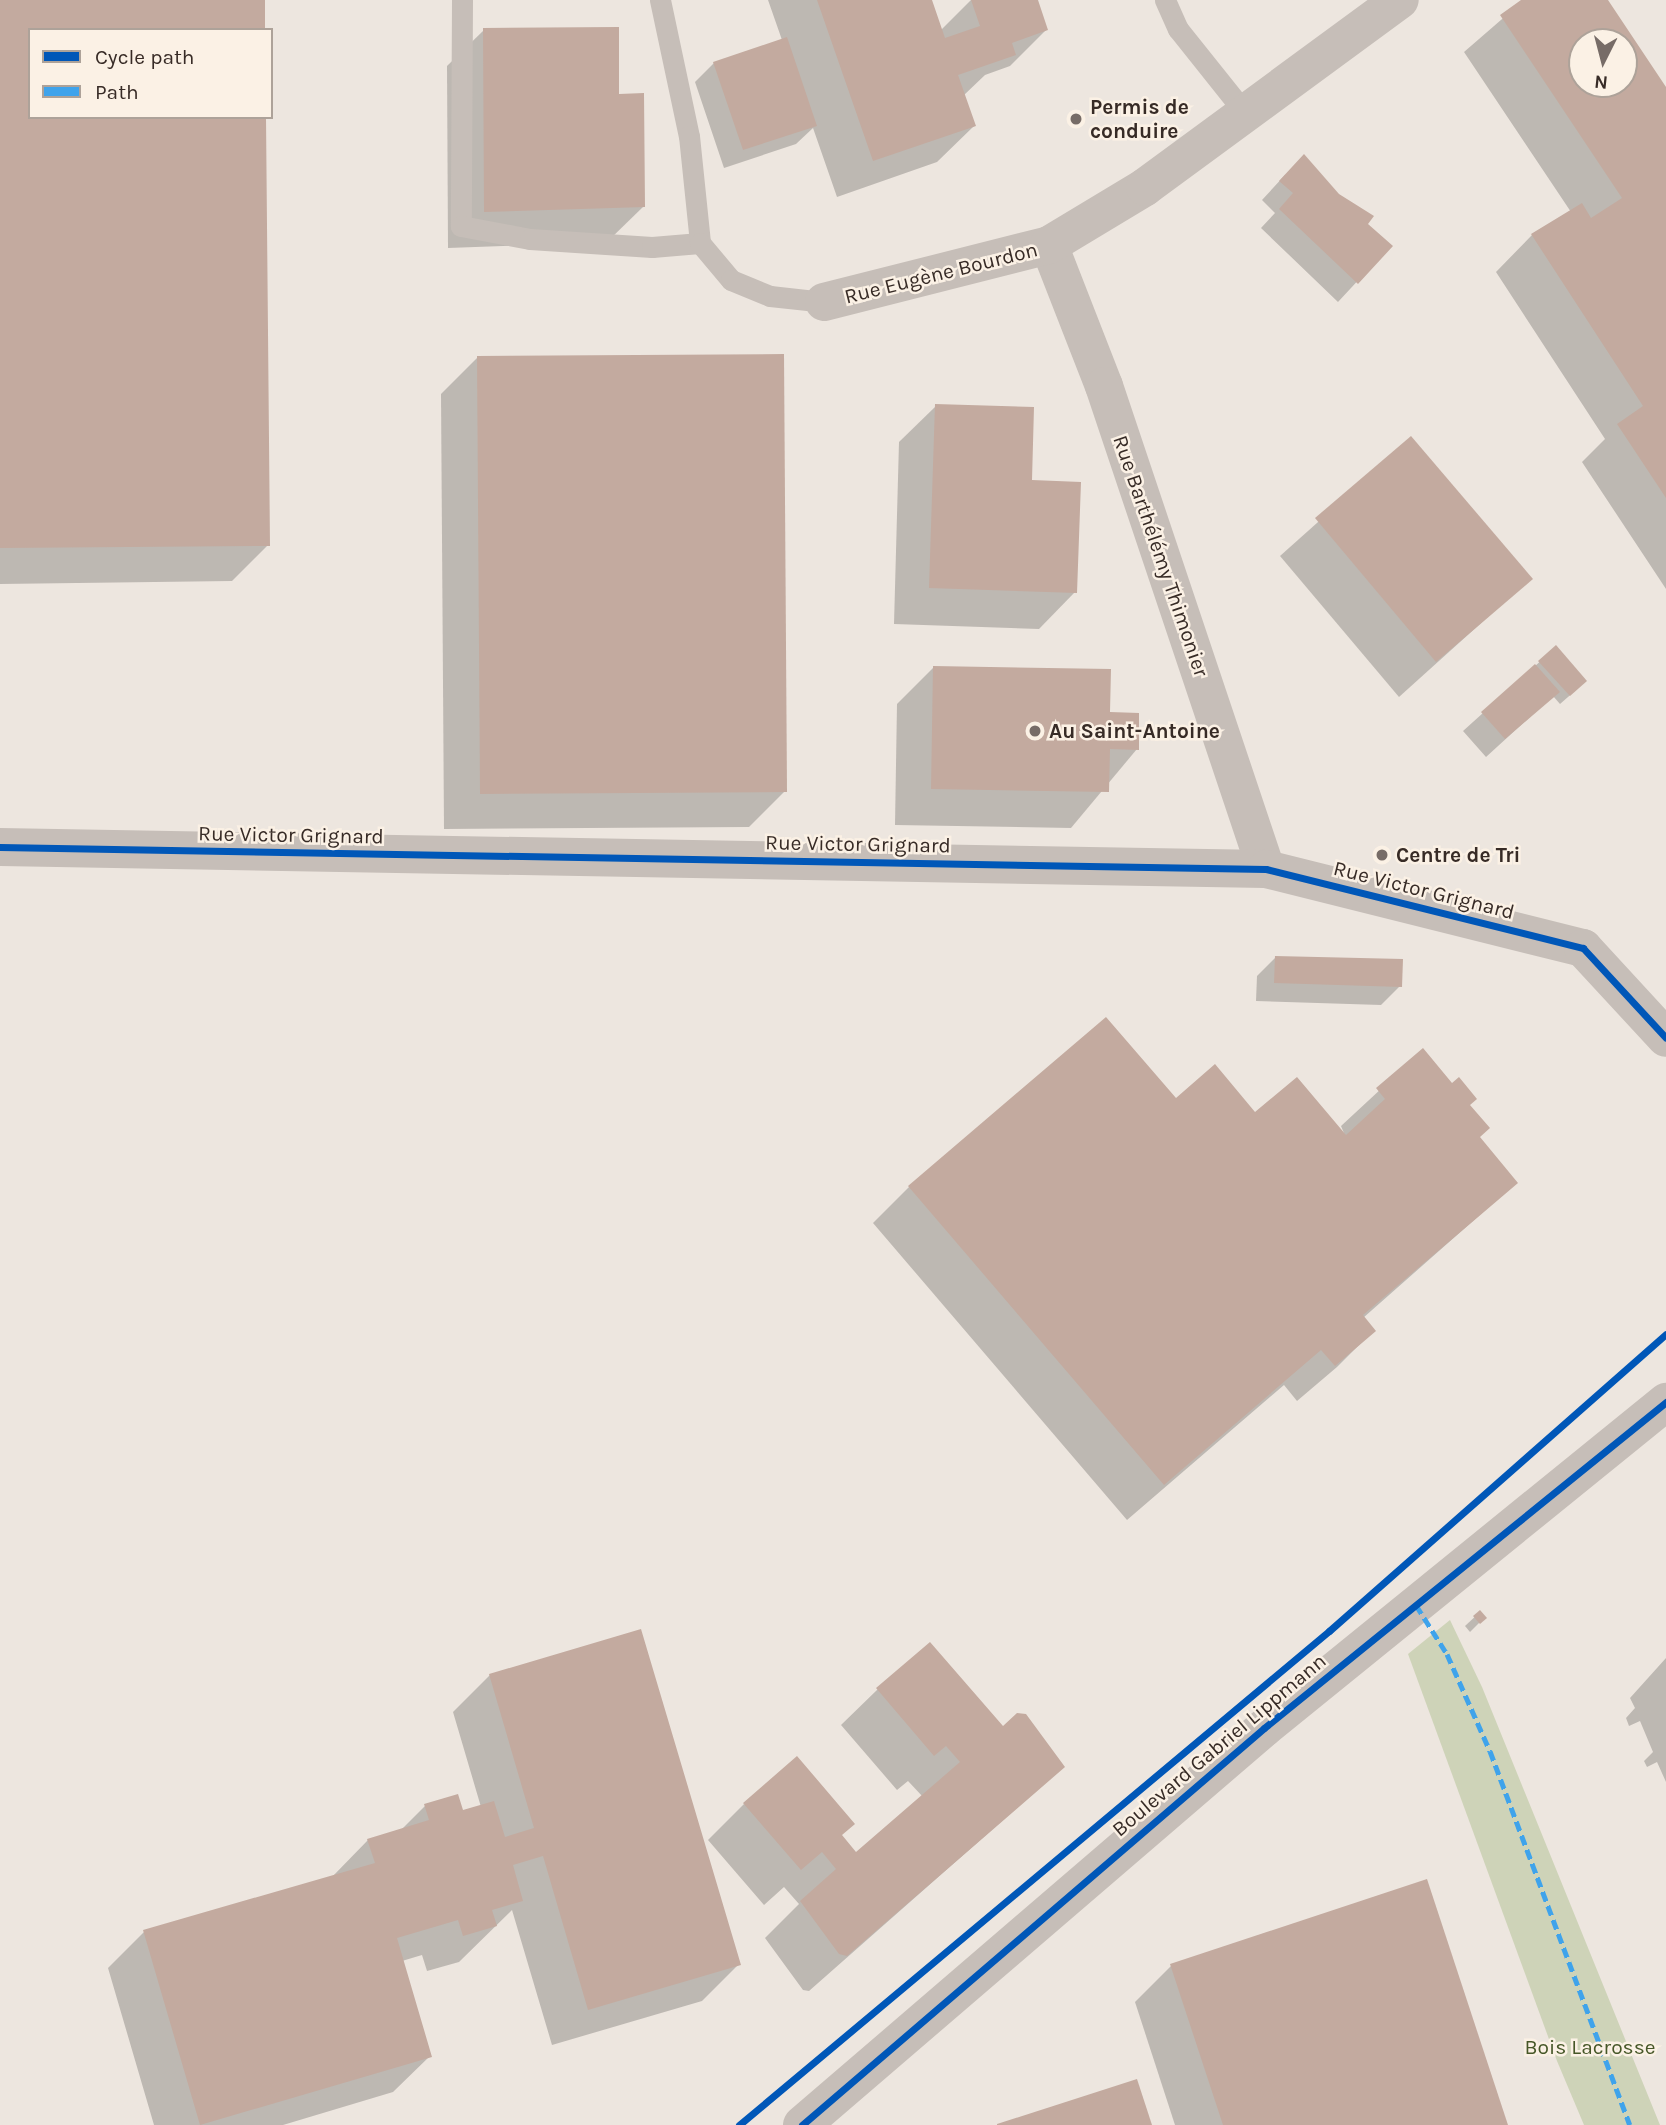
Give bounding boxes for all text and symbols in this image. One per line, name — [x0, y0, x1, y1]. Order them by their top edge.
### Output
legend — [28, 28, 273, 119]
north arrow — [1568, 28, 1638, 98]
text: Cycle path — [95, 45, 195, 69]
text: N — [1593, 70, 1609, 94]
text: Path — [95, 80, 139, 104]
place label: Permis de conduire — [1090, 94, 1189, 144]
marker: Permis de conduire — [1068, 111, 1084, 127]
street label: Rue Eugène Bourdon — [842, 237, 1040, 309]
street label: Rue Barthélémy Thimonier — [1108, 432, 1214, 680]
place label: Au Saint-Antoine — [1049, 718, 1220, 744]
marker: Au Saint-Antoine — [1027, 723, 1043, 739]
street label: Rue Victor Grignard — [198, 821, 384, 849]
street label: Rue Victor Grignard — [765, 830, 951, 858]
place label: Centre de Tri — [1396, 842, 1520, 868]
marker: Centre de Tri — [1374, 847, 1390, 863]
street label: Rue Victor Grignard — [1331, 855, 1517, 925]
street label: Boulevard Gabriel Lippmann — [1107, 1648, 1331, 1842]
park label: Bois Lacrosse — [1525, 2034, 1655, 2060]

